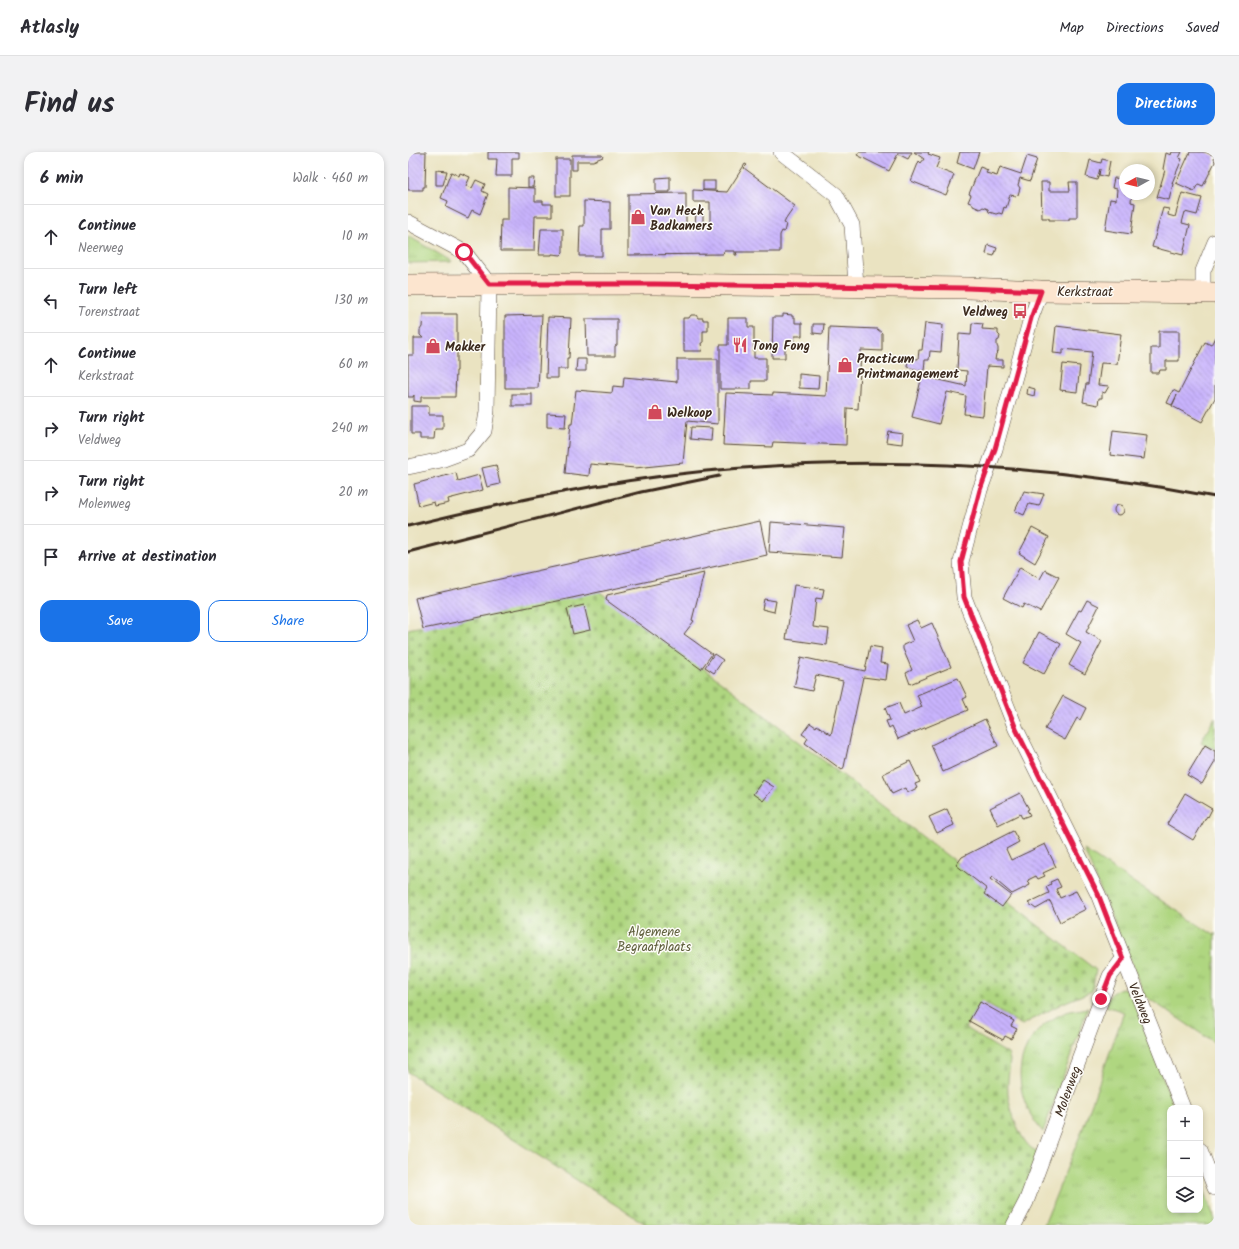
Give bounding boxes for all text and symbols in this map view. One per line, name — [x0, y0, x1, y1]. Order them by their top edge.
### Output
text: Atlasly — [20, 13, 79, 43]
text: Map — [1059, 17, 1084, 39]
text: Directions — [1106, 17, 1164, 39]
text: Saved — [1186, 17, 1219, 39]
text: Find us — [24, 82, 115, 127]
button: Directions — [1117, 83, 1215, 125]
north arrow — [1119, 164, 1155, 200]
text: 6 min — [40, 165, 84, 192]
text: Walk · 460 m — [292, 168, 368, 189]
place label: Van Heck Badkamers — [650, 201, 713, 237]
shop icon: Van Heck Badkamers — [629, 208, 647, 226]
text: Continue — [78, 214, 136, 238]
icon: ahead — [40, 226, 62, 248]
text: 10 m — [342, 226, 368, 247]
text: Neerweg — [78, 238, 124, 259]
route start — [455, 243, 473, 261]
text: Turn left — [78, 278, 138, 302]
street label: Kerkstraat — [1057, 282, 1114, 303]
icon: left — [40, 290, 62, 312]
text: 130 m — [334, 290, 368, 311]
text: Torenstraat — [78, 302, 140, 323]
place label: Veldweg — [962, 302, 1008, 323]
bus stop icon: Veldweg — [1011, 302, 1029, 320]
restaurant icon: Tong Fong — [731, 336, 749, 354]
place label: Tong Fong — [752, 336, 810, 357]
shop icon: Makker — [424, 337, 442, 355]
place label: Makker — [445, 337, 487, 358]
text: Continue — [78, 342, 136, 366]
place label: Practicum Printmanagement — [857, 349, 959, 385]
icon: ahead — [40, 354, 62, 376]
text: 60 m — [339, 354, 368, 375]
shop icon: Practicum Printmanagement — [836, 356, 854, 374]
text: Kerkstraat — [78, 366, 134, 387]
shop icon: Welkoop — [646, 403, 664, 421]
place label: Welkoop — [667, 403, 712, 424]
text: Turn right — [78, 406, 145, 430]
icon: right — [40, 418, 62, 440]
text: 240 m — [331, 418, 368, 439]
text: Veldweg — [78, 430, 121, 451]
text: Turn right — [78, 470, 145, 494]
icon: right — [40, 482, 62, 504]
text: 20 m — [338, 482, 368, 503]
text: Molenweg — [78, 494, 131, 515]
text: Arrive at destination — [78, 545, 217, 569]
icon: arrive — [40, 546, 62, 568]
button: Save — [40, 600, 200, 642]
button: Share — [208, 600, 368, 642]
park label: Algemene Begraafplaats — [617, 922, 691, 958]
street label: Veldweg — [1122, 980, 1157, 1028]
route end — [1092, 990, 1110, 1008]
street label: Molenweg — [1049, 1063, 1087, 1120]
map controls — [1167, 1105, 1203, 1213]
button: + — [1167, 1105, 1203, 1141]
button: − — [1167, 1141, 1203, 1177]
button: layers — [1167, 1177, 1203, 1213]

